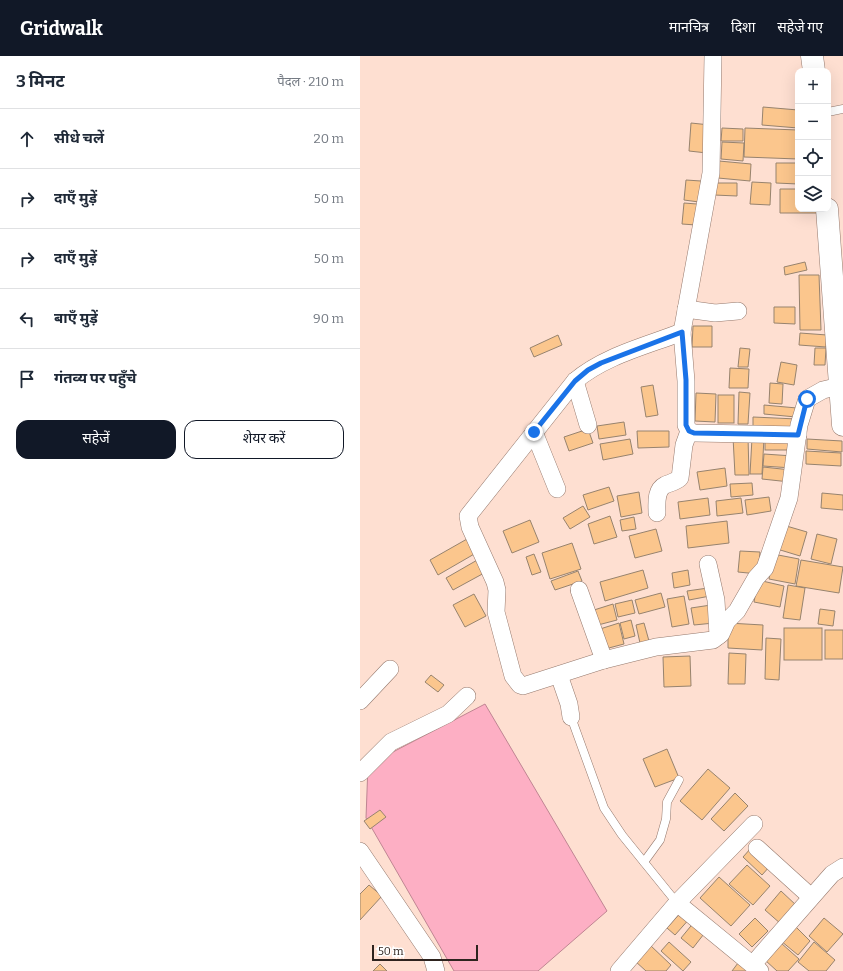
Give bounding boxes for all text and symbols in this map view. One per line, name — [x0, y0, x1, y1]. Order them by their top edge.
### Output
text: Gridwalk — [20, 17, 103, 40]
text: मानचित्र — [669, 19, 709, 36]
text: दिशा — [731, 19, 755, 36]
text: सहेजे गए — [777, 19, 823, 36]
map controls — [795, 68, 831, 212]
button: + — [795, 68, 831, 104]
text: 3 मिनट — [16, 71, 65, 92]
text: पैदल · 210 m — [277, 74, 344, 89]
button: − — [795, 104, 831, 140]
icon: ahead — [16, 128, 38, 150]
text: सीधे चलें — [54, 129, 104, 147]
text: 20 m — [314, 131, 344, 146]
button: locate — [795, 140, 831, 176]
button: layers — [795, 176, 831, 212]
icon: right — [16, 188, 38, 210]
text: दाएँ मुड़ें — [54, 189, 97, 207]
text: 50 m — [314, 191, 344, 206]
icon: right — [16, 248, 38, 270]
text: दाएँ मुड़ें — [54, 249, 97, 267]
text: 50 m — [314, 251, 344, 266]
icon: left — [16, 308, 38, 330]
text: बाएँ मुड़ें — [54, 309, 98, 327]
text: 90 m — [313, 311, 344, 326]
icon: arrive — [16, 368, 38, 390]
text: गंतव्य पर पहुँचे — [54, 369, 137, 387]
route start — [798, 390, 816, 408]
button: सहेजें — [16, 420, 176, 459]
button: शेयर करें — [184, 420, 344, 459]
route end — [525, 423, 543, 441]
scale bar — [372, 943, 478, 962]
text: 50 m — [378, 945, 404, 958]

